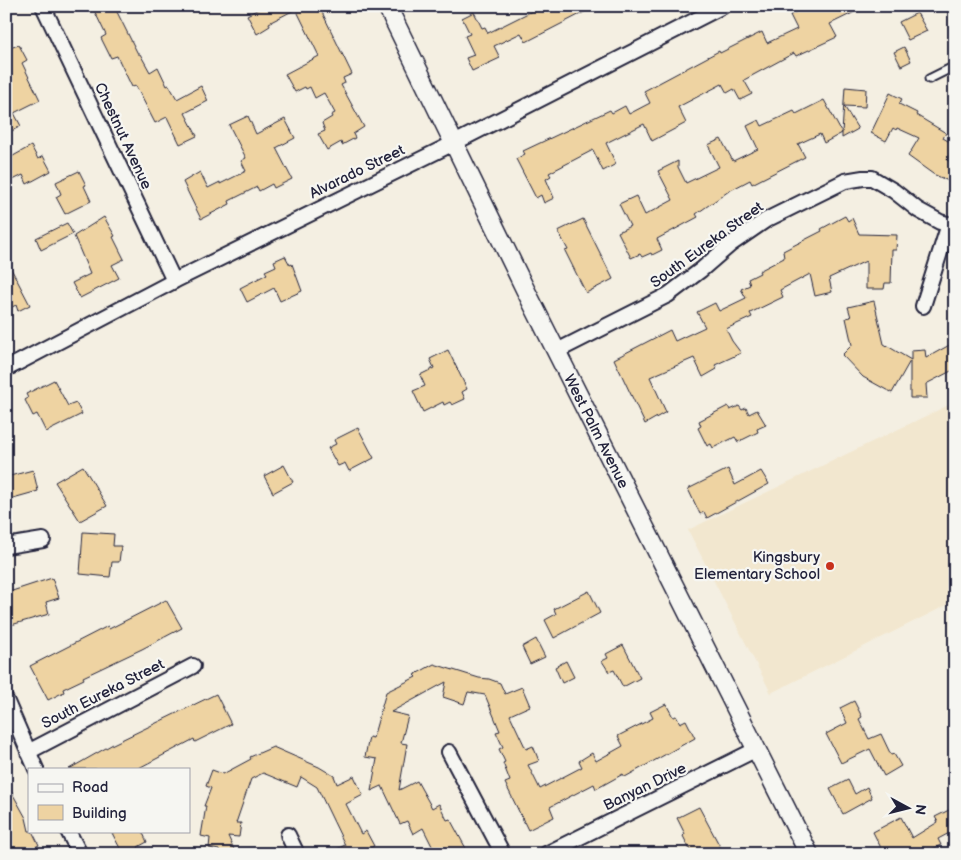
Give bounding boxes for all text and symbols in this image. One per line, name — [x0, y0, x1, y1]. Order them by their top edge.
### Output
street label: Chestnut Avenue — [90, 80, 156, 193]
street label: Alvarado Street — [306, 141, 408, 203]
street label: South Eureka Street — [647, 197, 768, 292]
street label: West Palm Avenue — [560, 371, 633, 492]
place label: Kingsbury Elementary School — [694, 548, 820, 584]
marker: Kingsbury Elementary School — [824, 560, 836, 572]
street label: South Eureka Street — [38, 655, 168, 733]
street label: Banyan Drive — [600, 759, 690, 815]
legend — [28, 768, 190, 832]
text: Road — [72, 778, 108, 797]
north arrow — [884, 782, 934, 832]
text: N — [911, 803, 929, 816]
text: Building — [72, 804, 127, 823]

